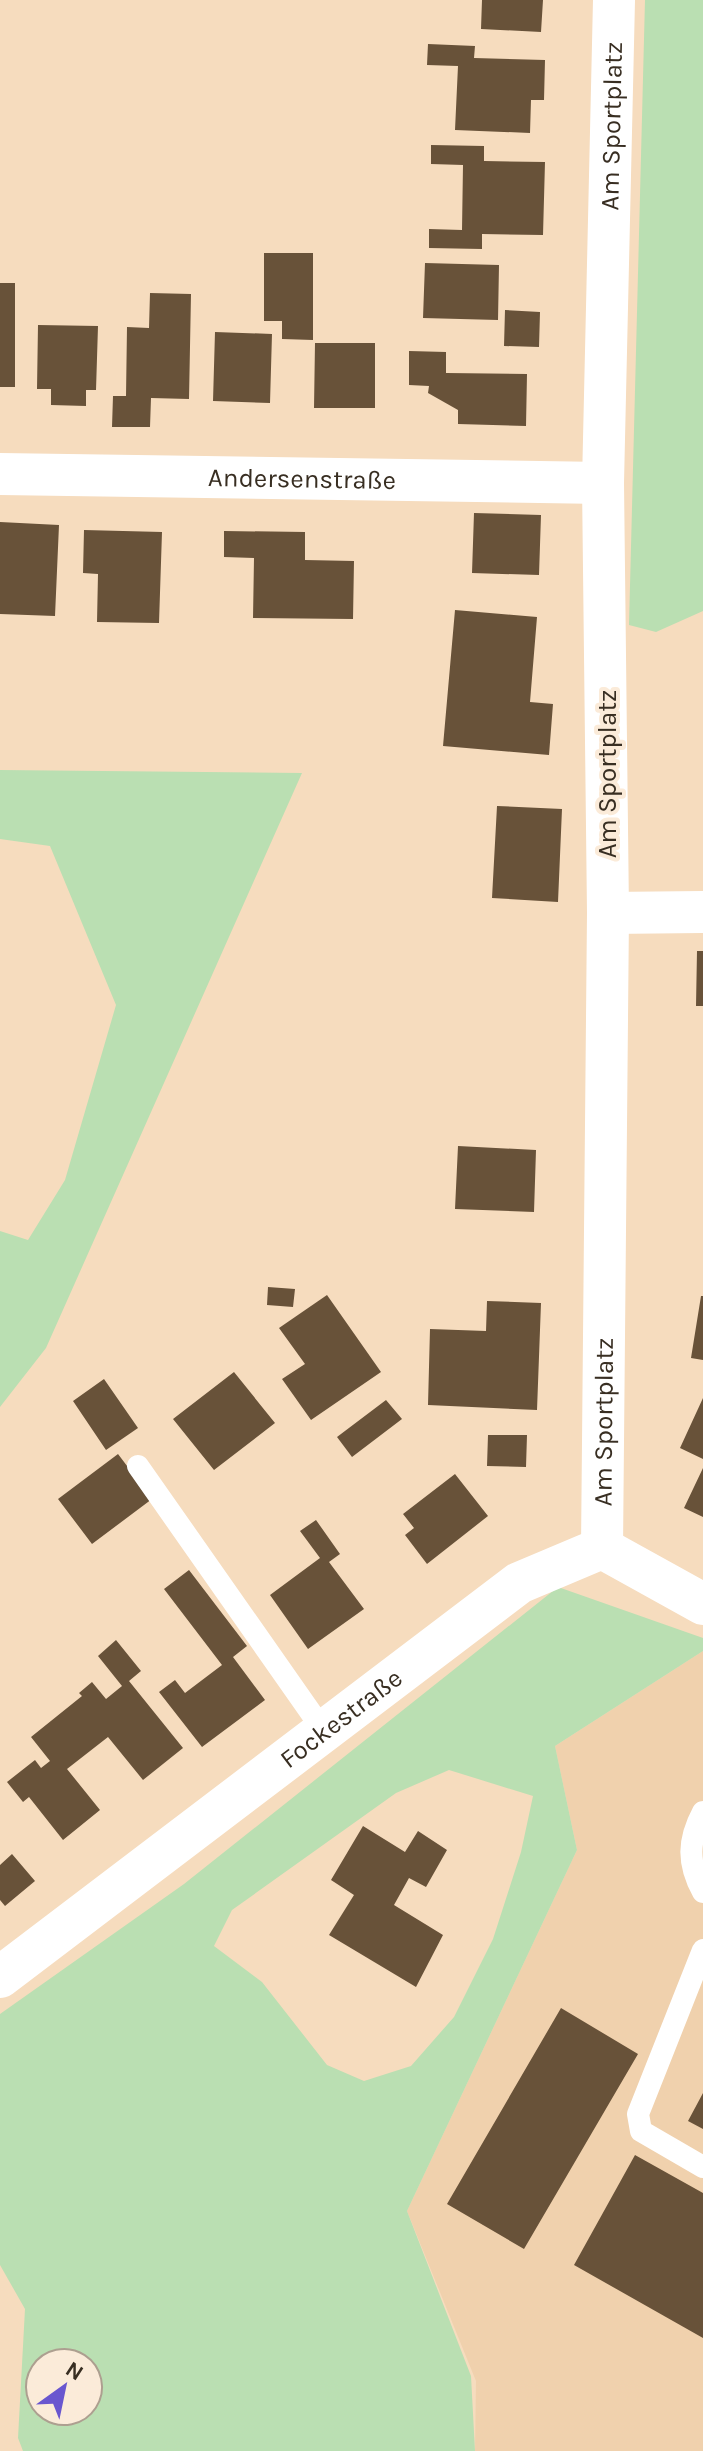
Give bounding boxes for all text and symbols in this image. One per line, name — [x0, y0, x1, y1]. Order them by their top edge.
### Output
street label: Am Sportplatz — [594, 41, 629, 211]
street label: Andersenstraße — [208, 462, 396, 496]
street label: Am Sportplatz — [592, 690, 623, 858]
street label: Am Sportplatz — [587, 1338, 620, 1507]
street label: Fockestraße — [274, 1662, 408, 1775]
north arrow — [24, 2347, 104, 2427]
text: N — [61, 2356, 88, 2386]

